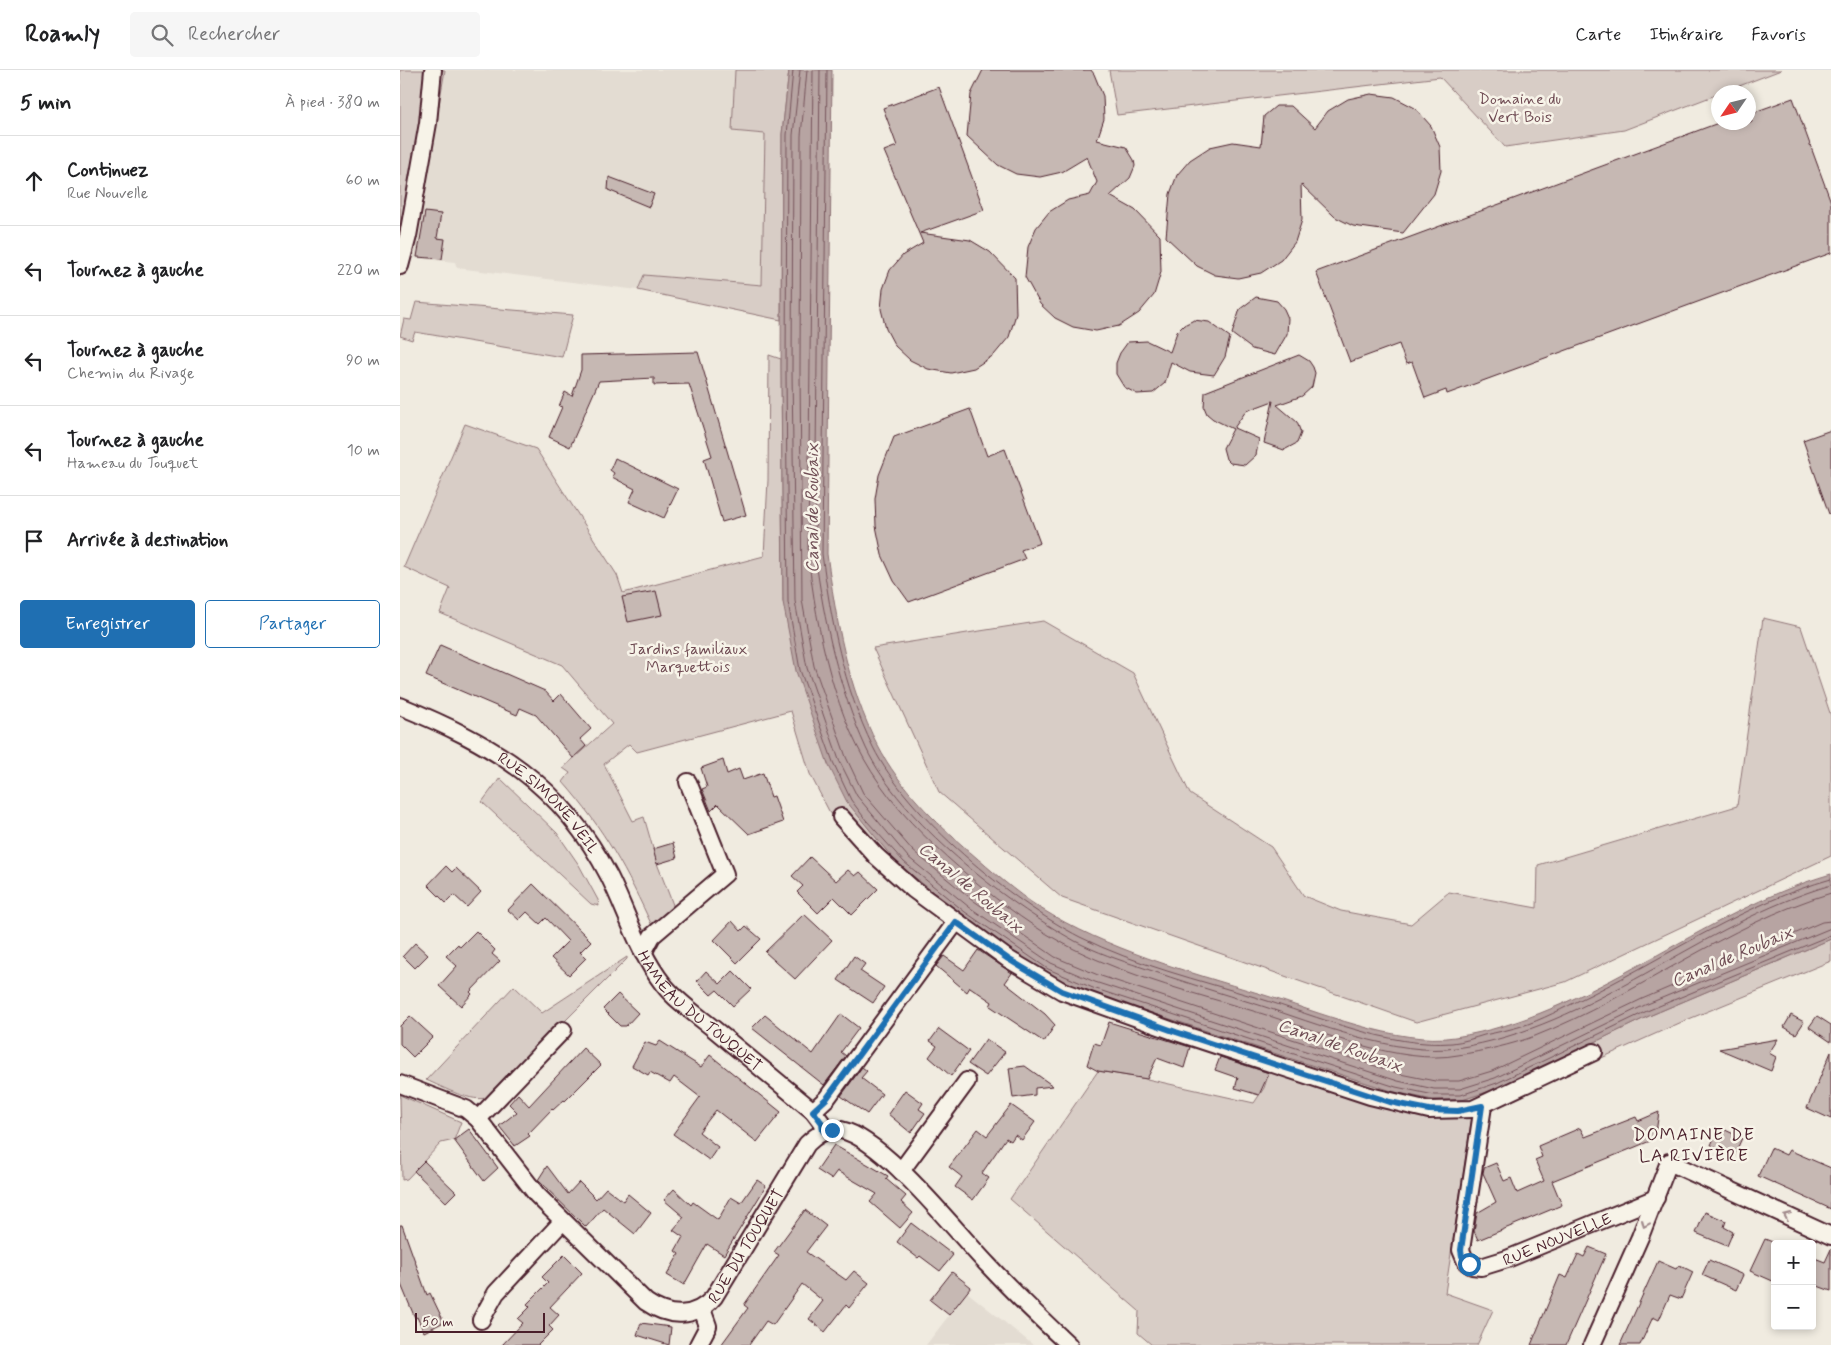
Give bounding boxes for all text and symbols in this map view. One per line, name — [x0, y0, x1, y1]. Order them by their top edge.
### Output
search box — [130, 12, 480, 57]
text: Roamly — [25, 19, 100, 50]
icon: search — [148, 21, 176, 49]
text: Rechercher — [188, 22, 280, 47]
text: Carte — [1575, 23, 1621, 47]
text: Itinéraire — [1649, 23, 1723, 47]
text: Favoris — [1751, 23, 1806, 47]
north arrow — [1711, 85, 1756, 130]
text: 5 min — [20, 89, 72, 117]
park label: Domaine du Vert Bois — [1479, 89, 1561, 128]
text: À pied · 380 m — [285, 92, 380, 113]
text: Continuez — [67, 158, 148, 183]
icon: ahead — [20, 167, 48, 195]
text: 60 m — [346, 170, 380, 191]
text: Rue Nouvelle — [67, 183, 148, 204]
icon: left — [20, 257, 48, 285]
text: Tournez à gauche — [67, 258, 204, 283]
text: 220 m — [337, 260, 380, 281]
text: Tournez à gauche — [67, 338, 204, 363]
icon: left — [20, 347, 48, 375]
text: 90 m — [346, 350, 380, 371]
text: Chemin du Rivage — [67, 363, 194, 384]
text: Tournez à gauche — [67, 428, 204, 453]
icon: left — [20, 437, 48, 465]
text: 10 m — [347, 440, 380, 461]
water label: Canal de Roubaix — [801, 442, 825, 573]
text: Hameau du Touquet — [67, 453, 198, 474]
icon: arrive — [20, 527, 48, 555]
text: Arrivée à destination — [67, 528, 228, 553]
button: Enregistrer — [20, 600, 195, 648]
button: Partager — [205, 600, 380, 648]
park label: Jardins familiaux Marquettois — [629, 639, 747, 678]
street label: RUE SIMONE VEIL — [493, 748, 603, 858]
water label: Canal de Roubaix — [913, 837, 1028, 939]
water label: Canal de Roubaix — [1668, 920, 1797, 993]
street label: HAMEAU DU TOUQUET — [632, 947, 766, 1077]
water label: Canal de Roubaix — [1274, 1013, 1406, 1079]
route end — [821, 1119, 844, 1142]
district label: DOMAINE DE LA RIVIÈRE — [1633, 1123, 1755, 1168]
street label: RUE DU TOUQUET — [704, 1185, 789, 1309]
street label: RUE NOUVELLE — [1500, 1208, 1615, 1272]
one-way arrow — [1783, 1211, 1792, 1222]
one-way arrow — [1641, 1219, 1651, 1228]
map controls — [1771, 1240, 1816, 1330]
button: + — [1771, 1240, 1816, 1285]
route start — [1458, 1253, 1481, 1276]
button: − — [1771, 1285, 1816, 1330]
scale bar — [415, 1310, 545, 1333]
text: 50 m — [422, 1313, 453, 1331]

